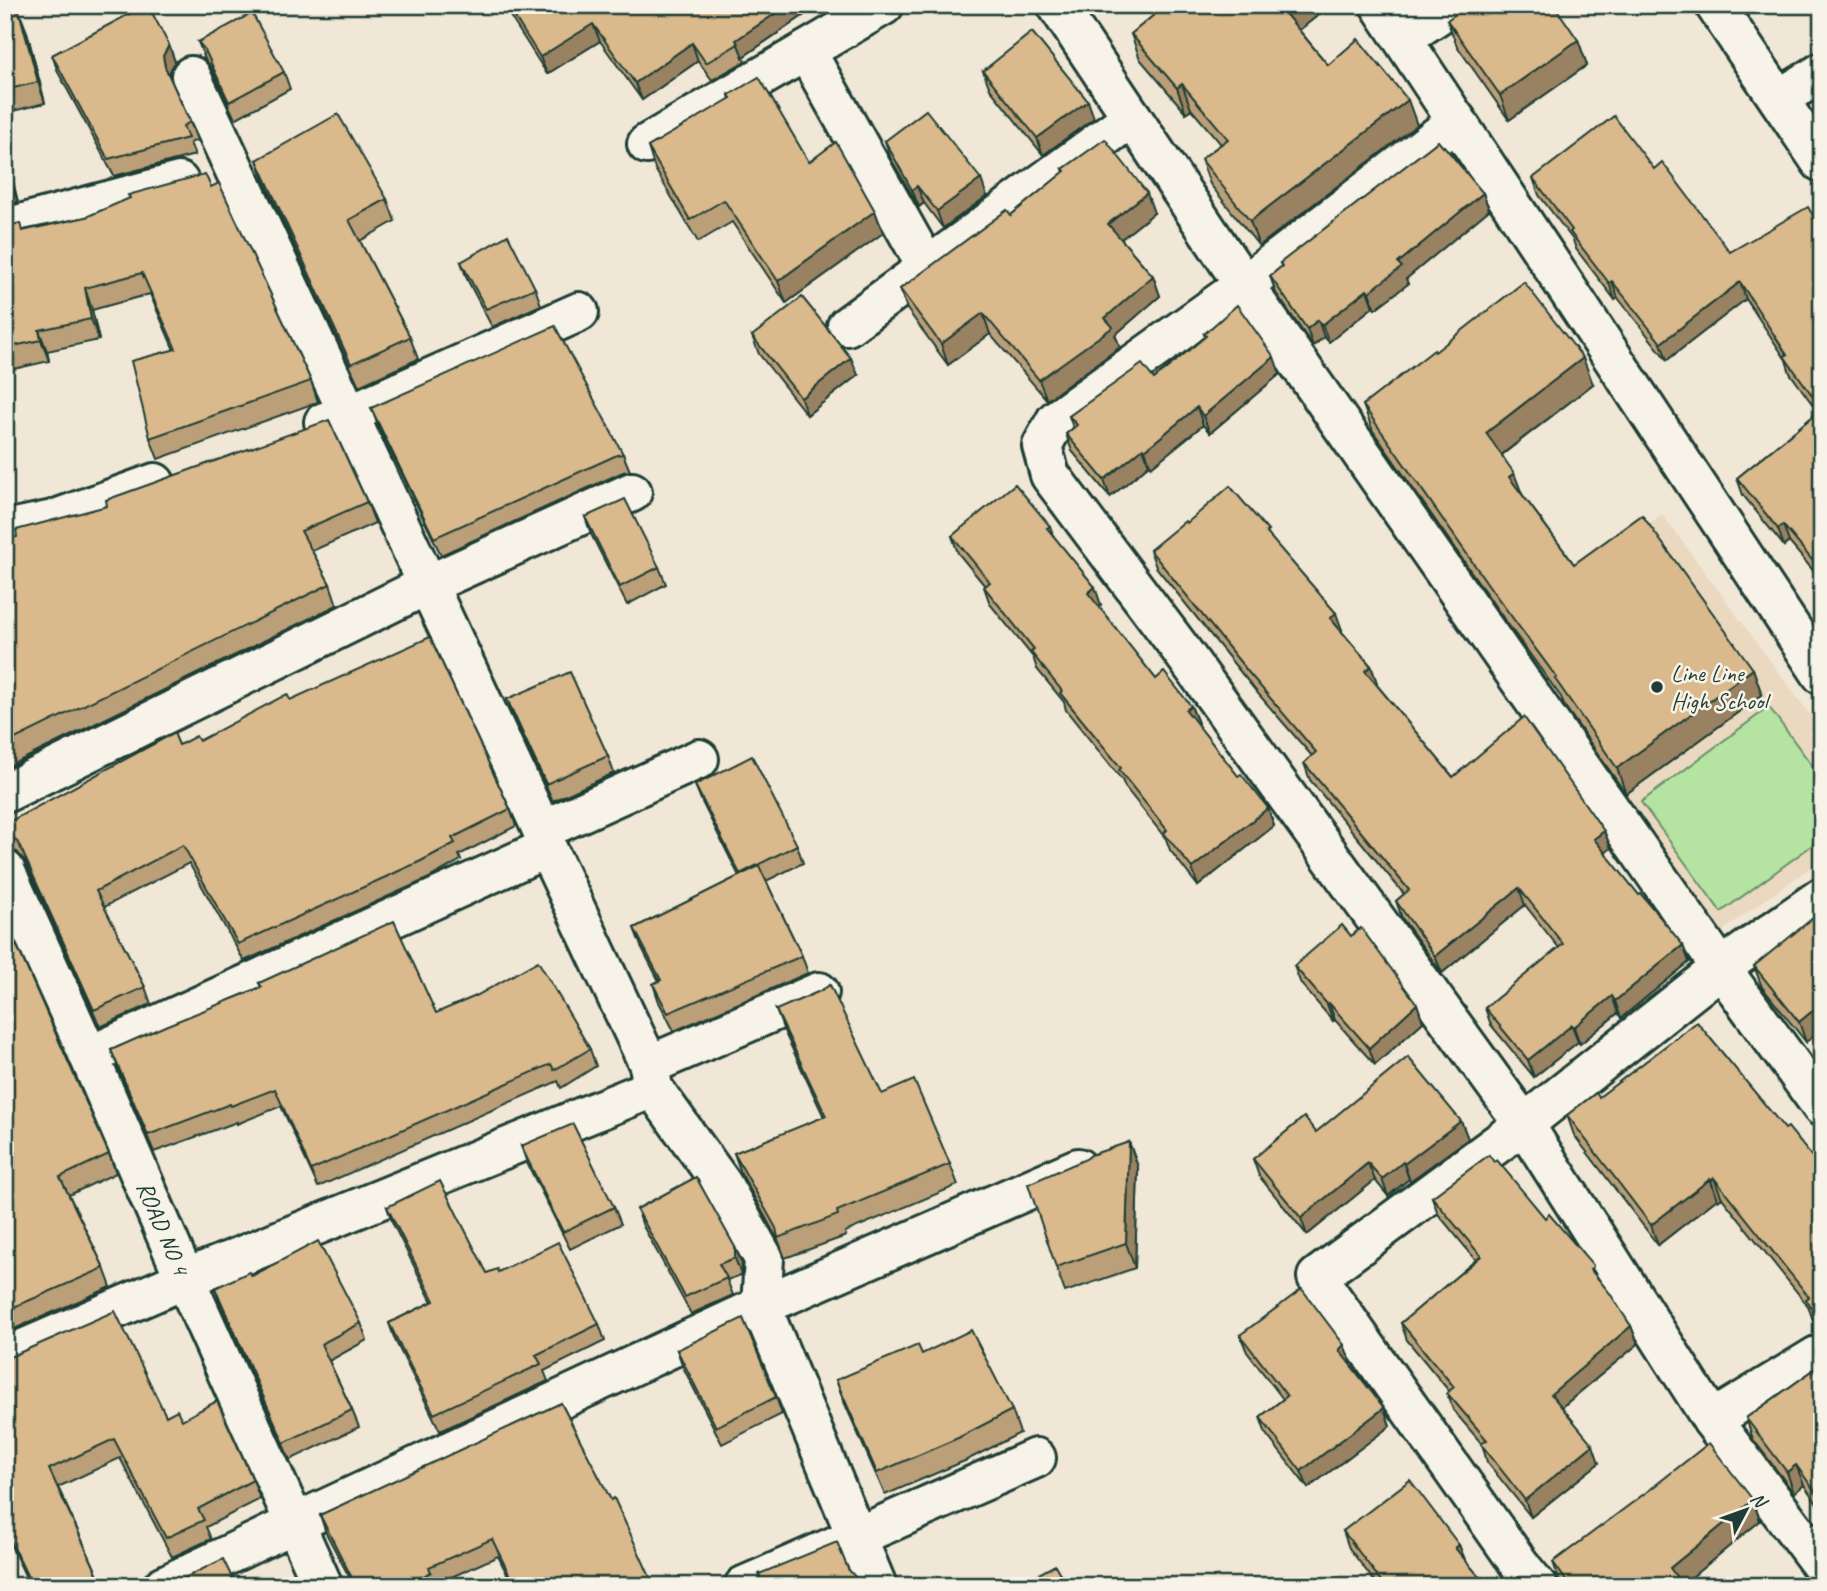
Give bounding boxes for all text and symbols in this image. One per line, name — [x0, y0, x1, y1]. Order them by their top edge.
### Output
place label: Line Line High School — [1671, 658, 1771, 716]
marker: Line Line High School — [1649, 679, 1665, 695]
street label: ROAD NO 4 — [130, 1177, 197, 1281]
north arrow — [1712, 1476, 1782, 1546]
text: N — [1745, 1487, 1773, 1514]

